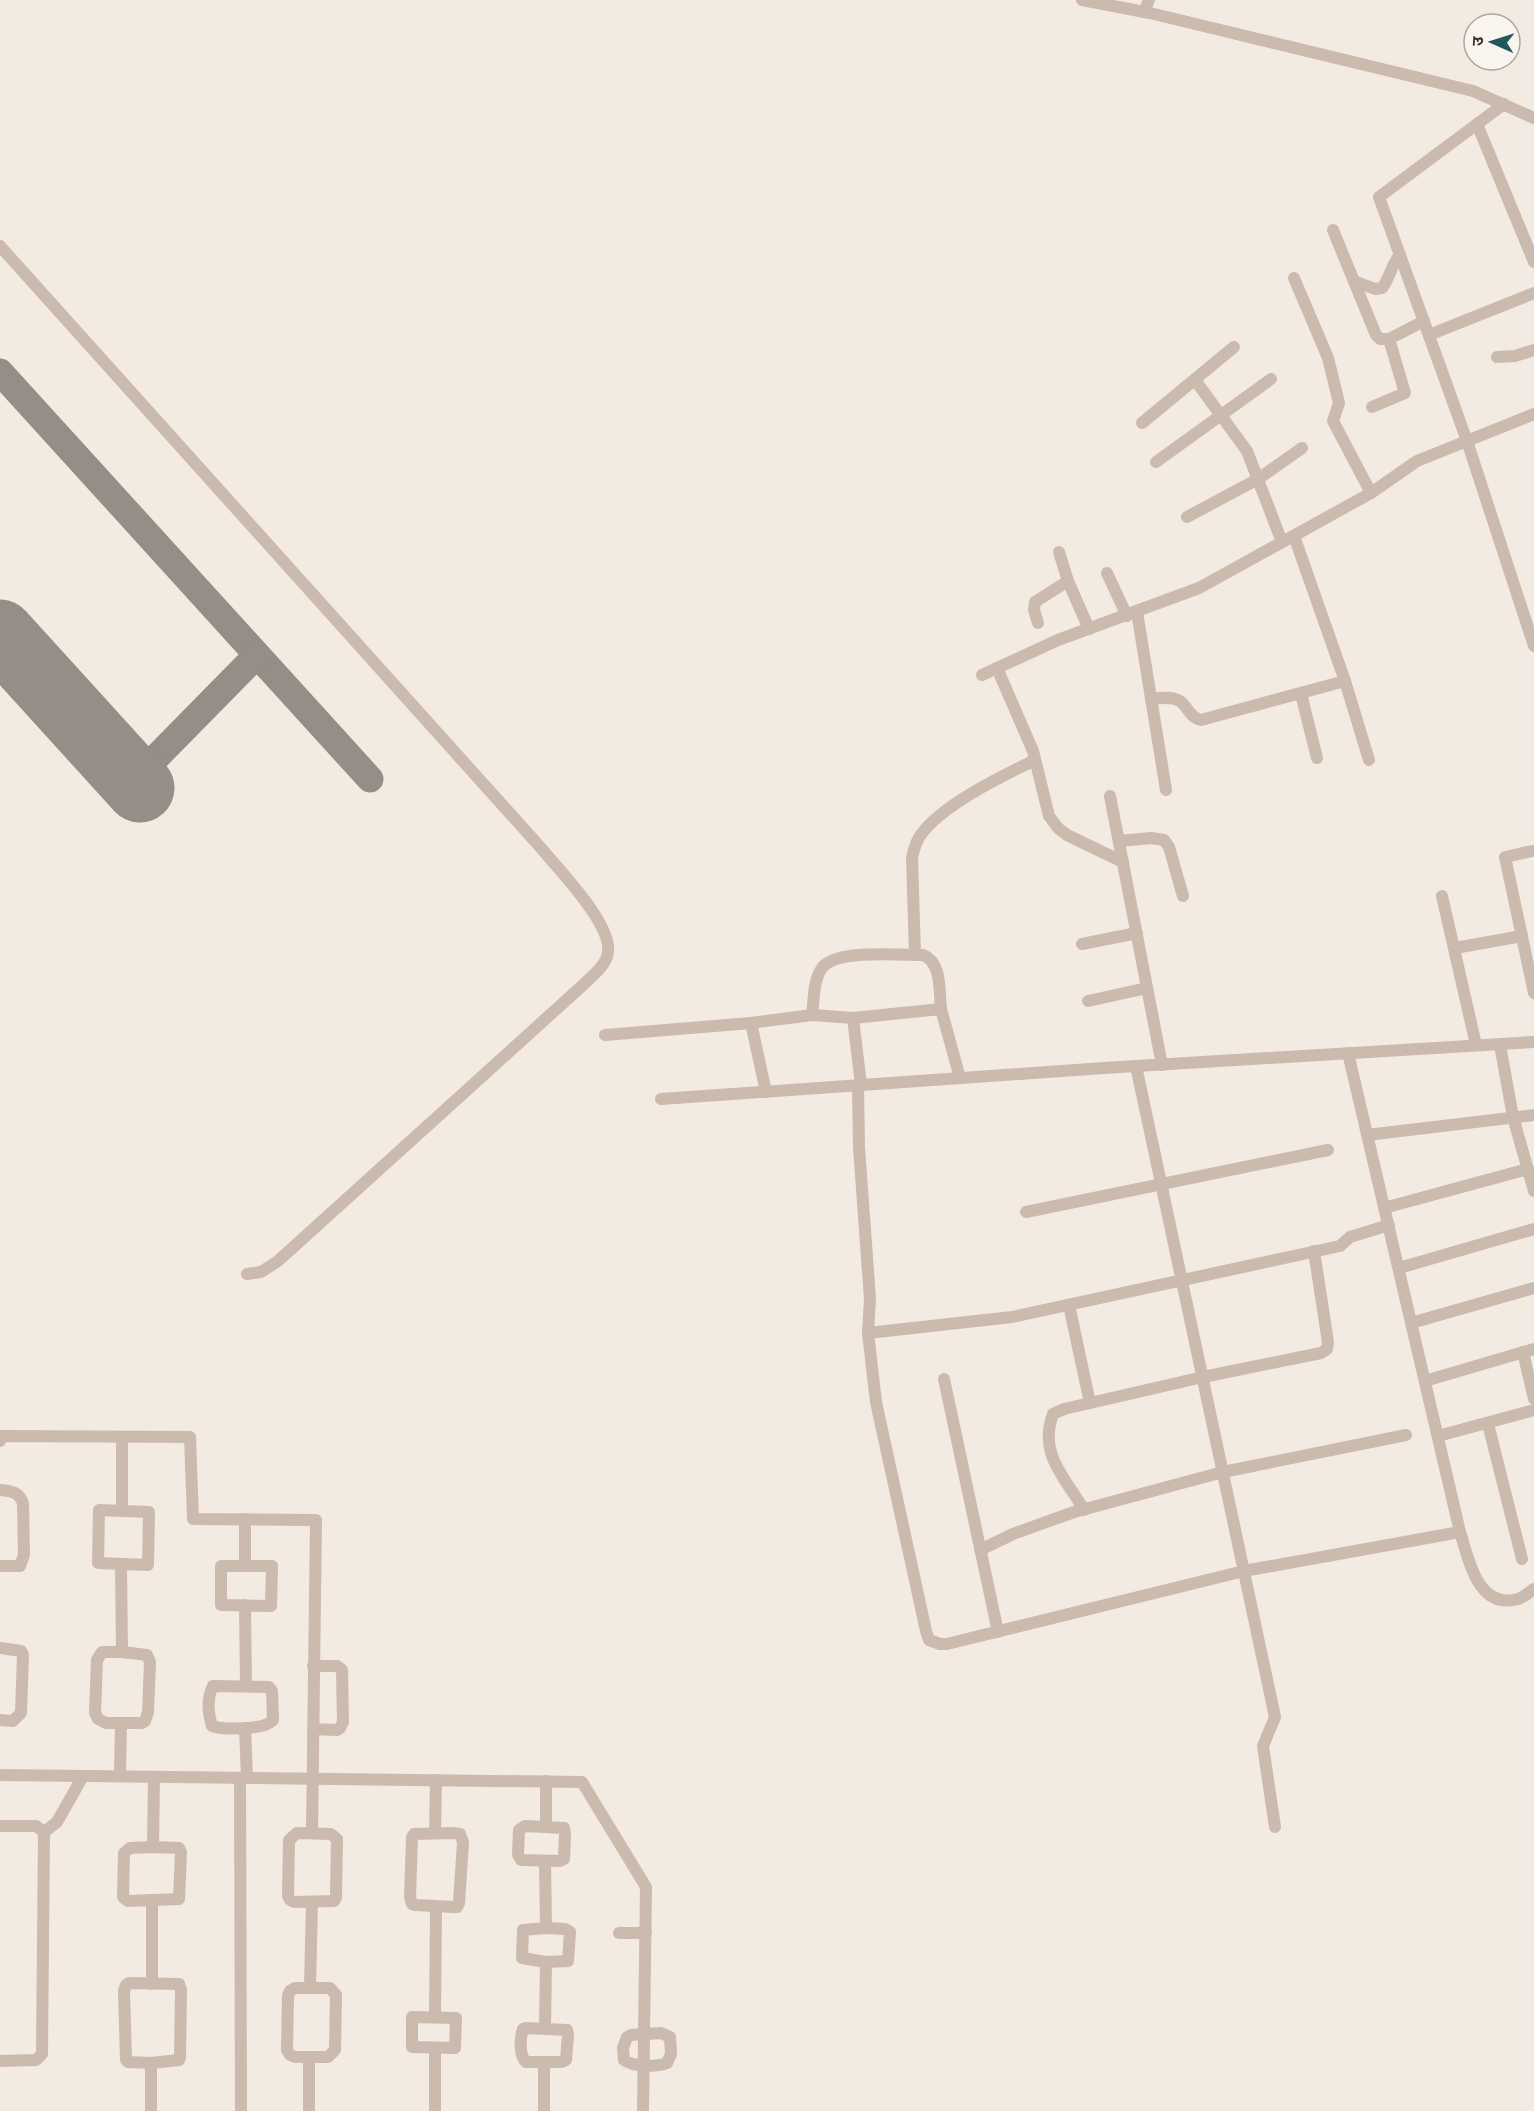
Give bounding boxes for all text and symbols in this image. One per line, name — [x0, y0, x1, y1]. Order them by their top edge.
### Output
north arrow — [1462, 12, 1522, 72]
text: उ — [1468, 35, 1487, 46]

